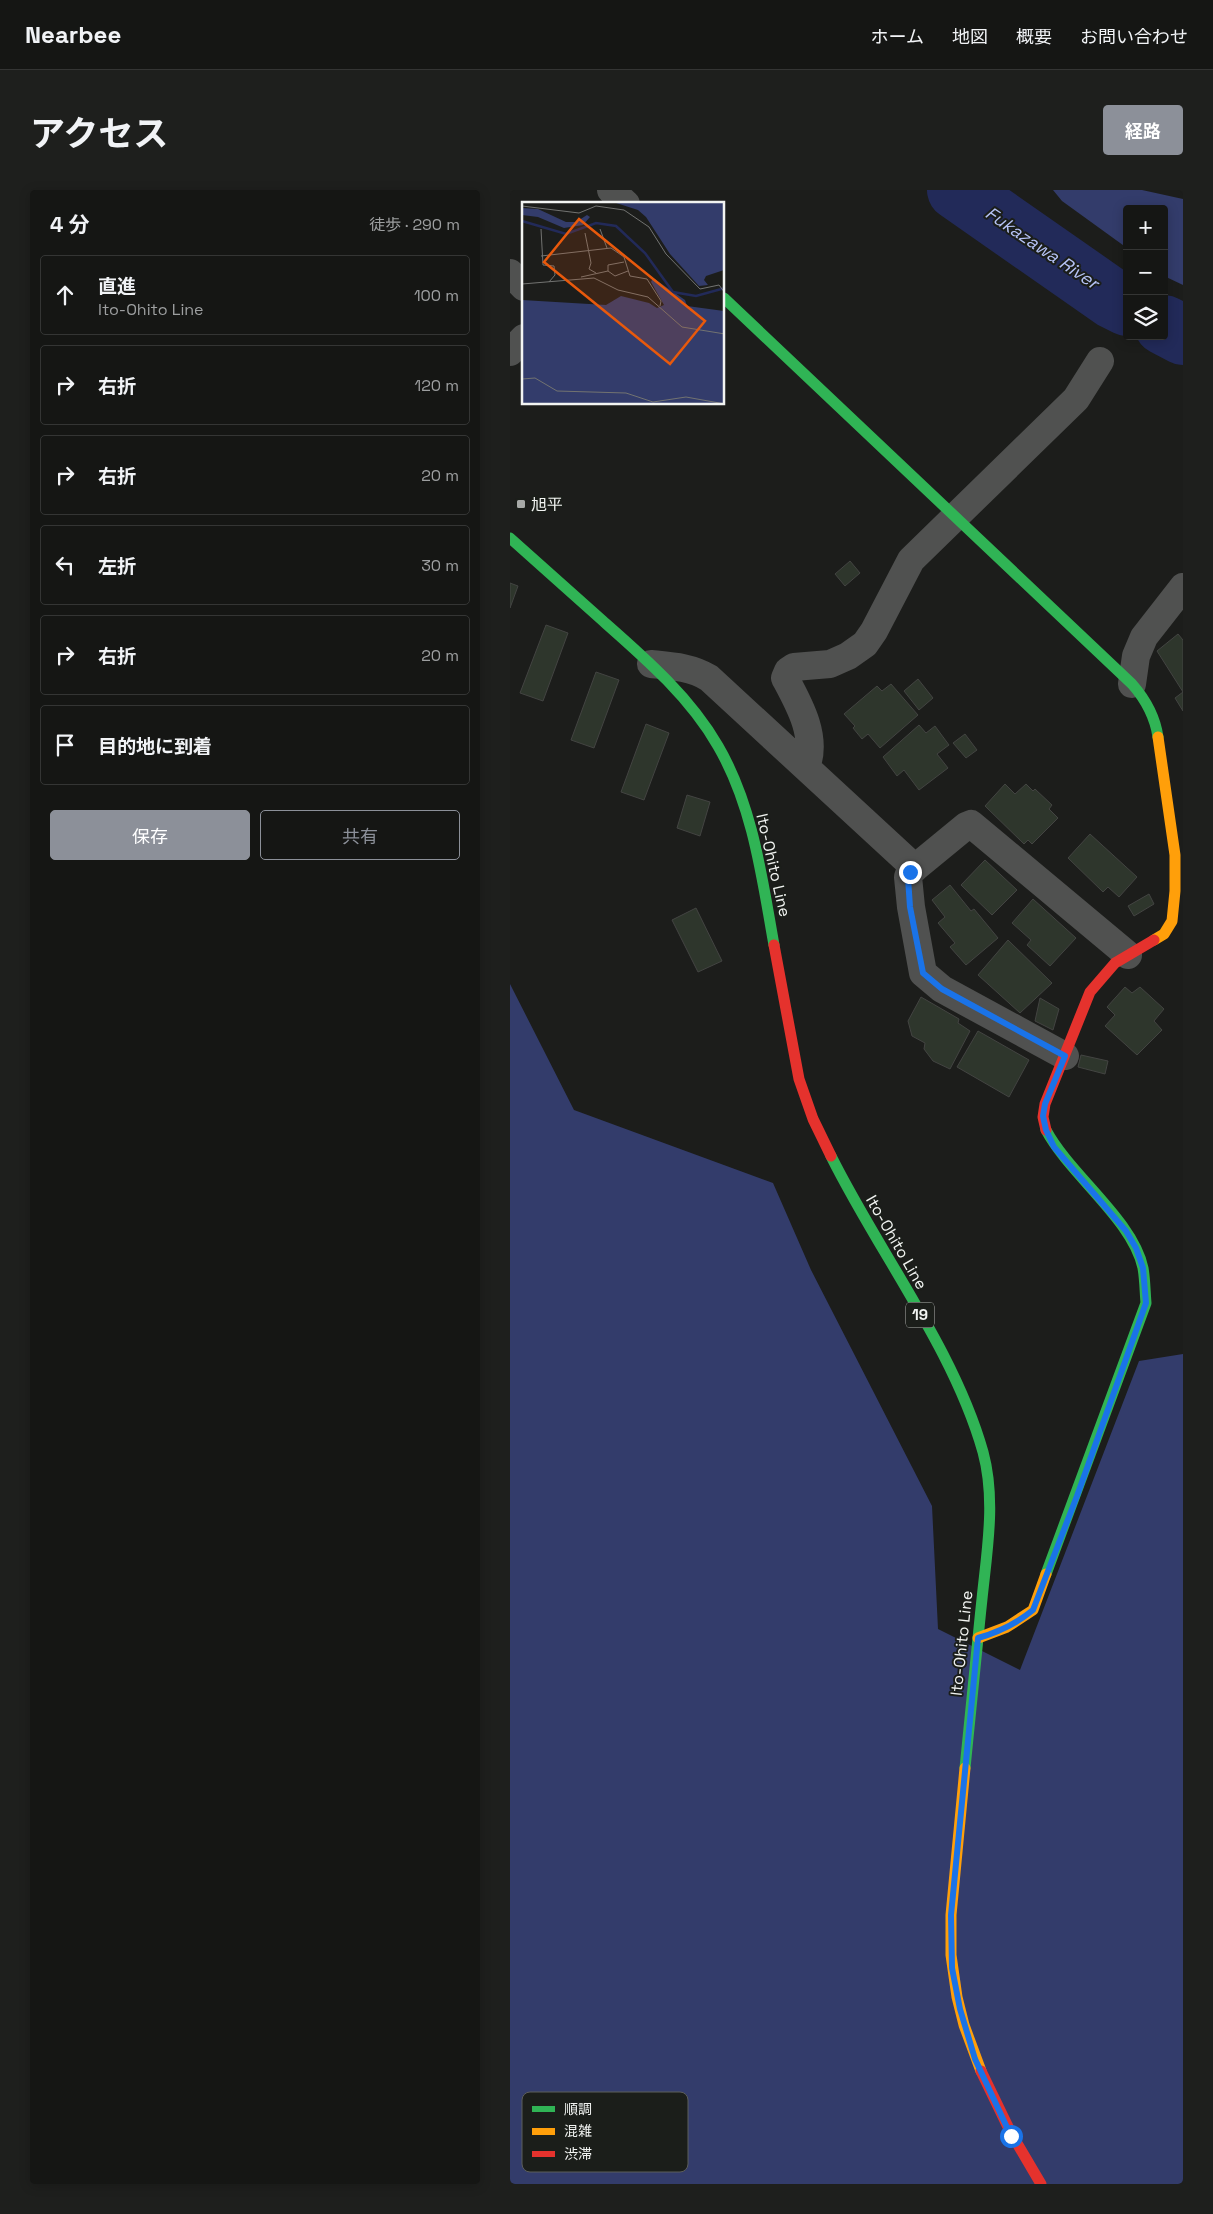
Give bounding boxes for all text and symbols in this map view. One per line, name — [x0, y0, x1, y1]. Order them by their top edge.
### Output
text: Nearbee — [25, 19, 121, 50]
text: ホーム — [871, 25, 924, 48]
text: 地図 — [952, 25, 988, 48]
text: 概要 — [1016, 25, 1052, 48]
text: お問い合わせ — [1080, 25, 1188, 48]
button: 経路 — [1103, 105, 1183, 155]
text: アクセス — [30, 112, 168, 156]
water label: Fukazawa River — [981, 201, 1105, 295]
inset map — [522, 202, 725, 405]
map controls — [1123, 205, 1168, 340]
button: + — [1123, 205, 1168, 250]
text: 4 分 — [50, 211, 90, 238]
text: 徒歩 · 290 m — [369, 214, 460, 235]
button: − — [1123, 250, 1168, 295]
text: 直進 — [98, 274, 136, 299]
icon: ahead — [51, 281, 79, 309]
text: 100 m — [414, 285, 459, 306]
button: layers — [1123, 295, 1168, 340]
text: Ito-Ohito Line — [98, 299, 204, 320]
icon: right — [51, 371, 79, 399]
text: 右折 — [98, 374, 136, 399]
text: 120 m — [415, 375, 459, 396]
icon: right — [51, 461, 79, 489]
text: 右折 — [98, 464, 136, 489]
text: 20 m — [421, 465, 459, 486]
place label: 旭平 — [531, 494, 563, 515]
marker: 旭平 — [515, 498, 527, 510]
icon: left — [51, 551, 79, 579]
text: 左折 — [98, 554, 136, 579]
text: 30 m — [421, 555, 459, 576]
icon: right — [51, 641, 79, 669]
text: 右折 — [98, 644, 136, 669]
text: 20 m — [421, 645, 459, 666]
icon: arrive — [51, 731, 79, 759]
text: 目的地に到着 — [98, 734, 212, 759]
button: 保存 — [50, 810, 250, 860]
button: 共有 — [260, 810, 460, 860]
street label: Ito-Ohito Line — [751, 811, 796, 919]
route end — [899, 861, 922, 884]
street label: Ito-Ohito Line — [861, 1191, 932, 1293]
road number: 19 — [906, 1302, 934, 1328]
street label: Ito-Ohito Line — [946, 1589, 977, 1697]
legend — [522, 2092, 688, 2172]
text: 順調 — [564, 2100, 592, 2118]
text: 混雑 — [564, 2122, 592, 2140]
route start — [1000, 2125, 1023, 2148]
text: 渋滞 — [564, 2145, 592, 2163]

